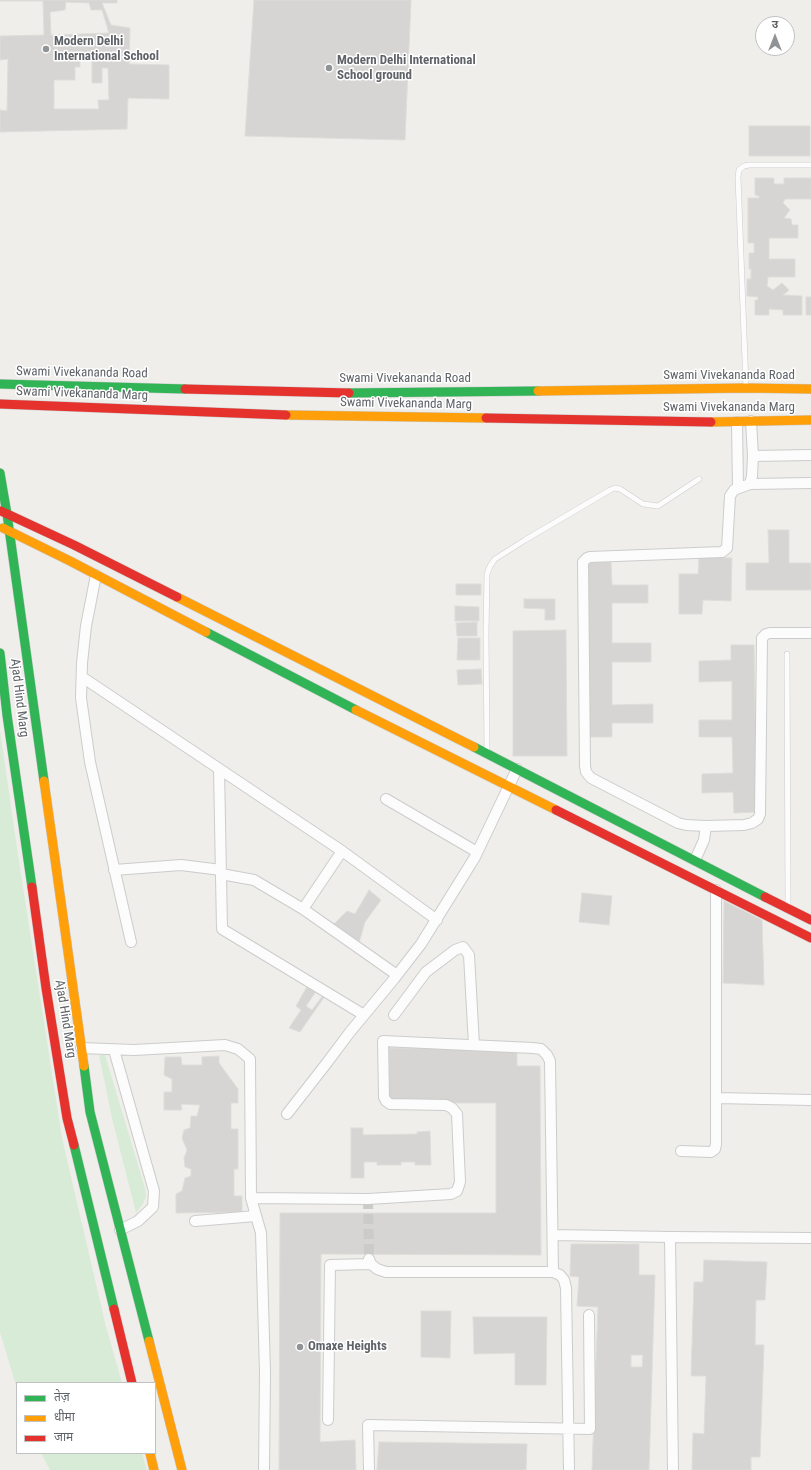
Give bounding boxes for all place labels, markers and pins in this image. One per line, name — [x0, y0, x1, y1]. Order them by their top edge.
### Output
place label: Modern Delhi International School — [54, 34, 159, 65]
marker: Modern Delhi International School — [41, 44, 51, 54]
place label: Modern Delhi International School ground — [337, 53, 476, 84]
marker: Modern Delhi International School ground — [324, 63, 334, 73]
place label: Omaxe Heights — [308, 1339, 387, 1355]
marker: Omaxe Heights — [295, 1342, 305, 1352]

